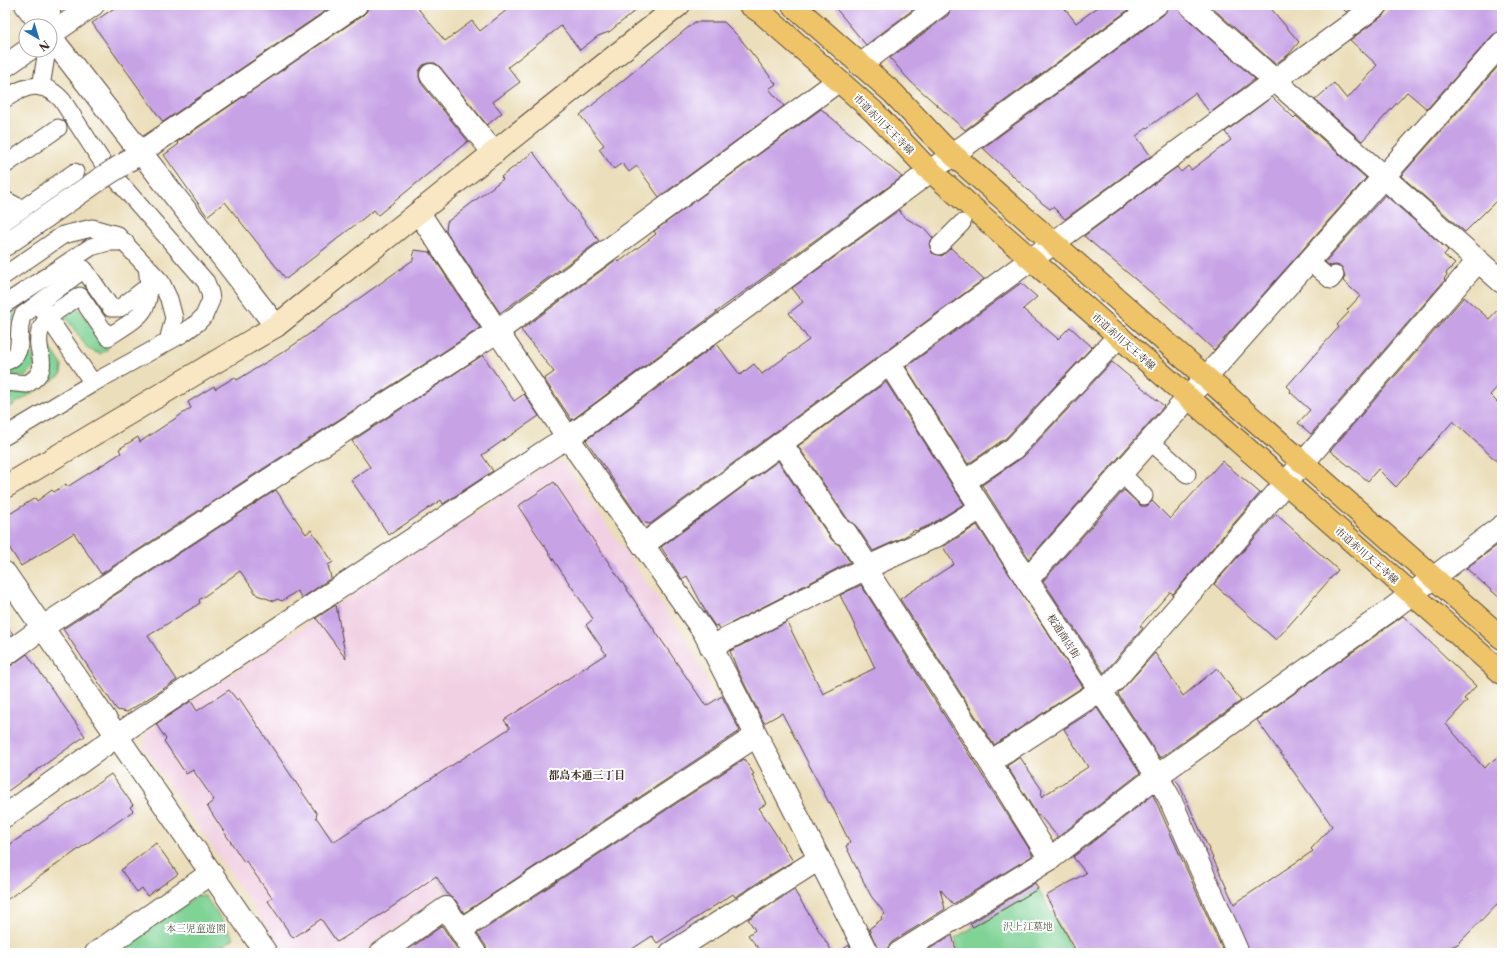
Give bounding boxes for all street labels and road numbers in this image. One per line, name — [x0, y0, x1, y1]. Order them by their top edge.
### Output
street label: 市道赤川天王寺線 — [851, 91, 917, 157]
street label: 市道赤川天王寺線 — [1089, 310, 1158, 373]
street label: 市道赤川天王寺線 — [1332, 524, 1401, 587]
street label: 桜通商店街 — [1045, 612, 1083, 661]

